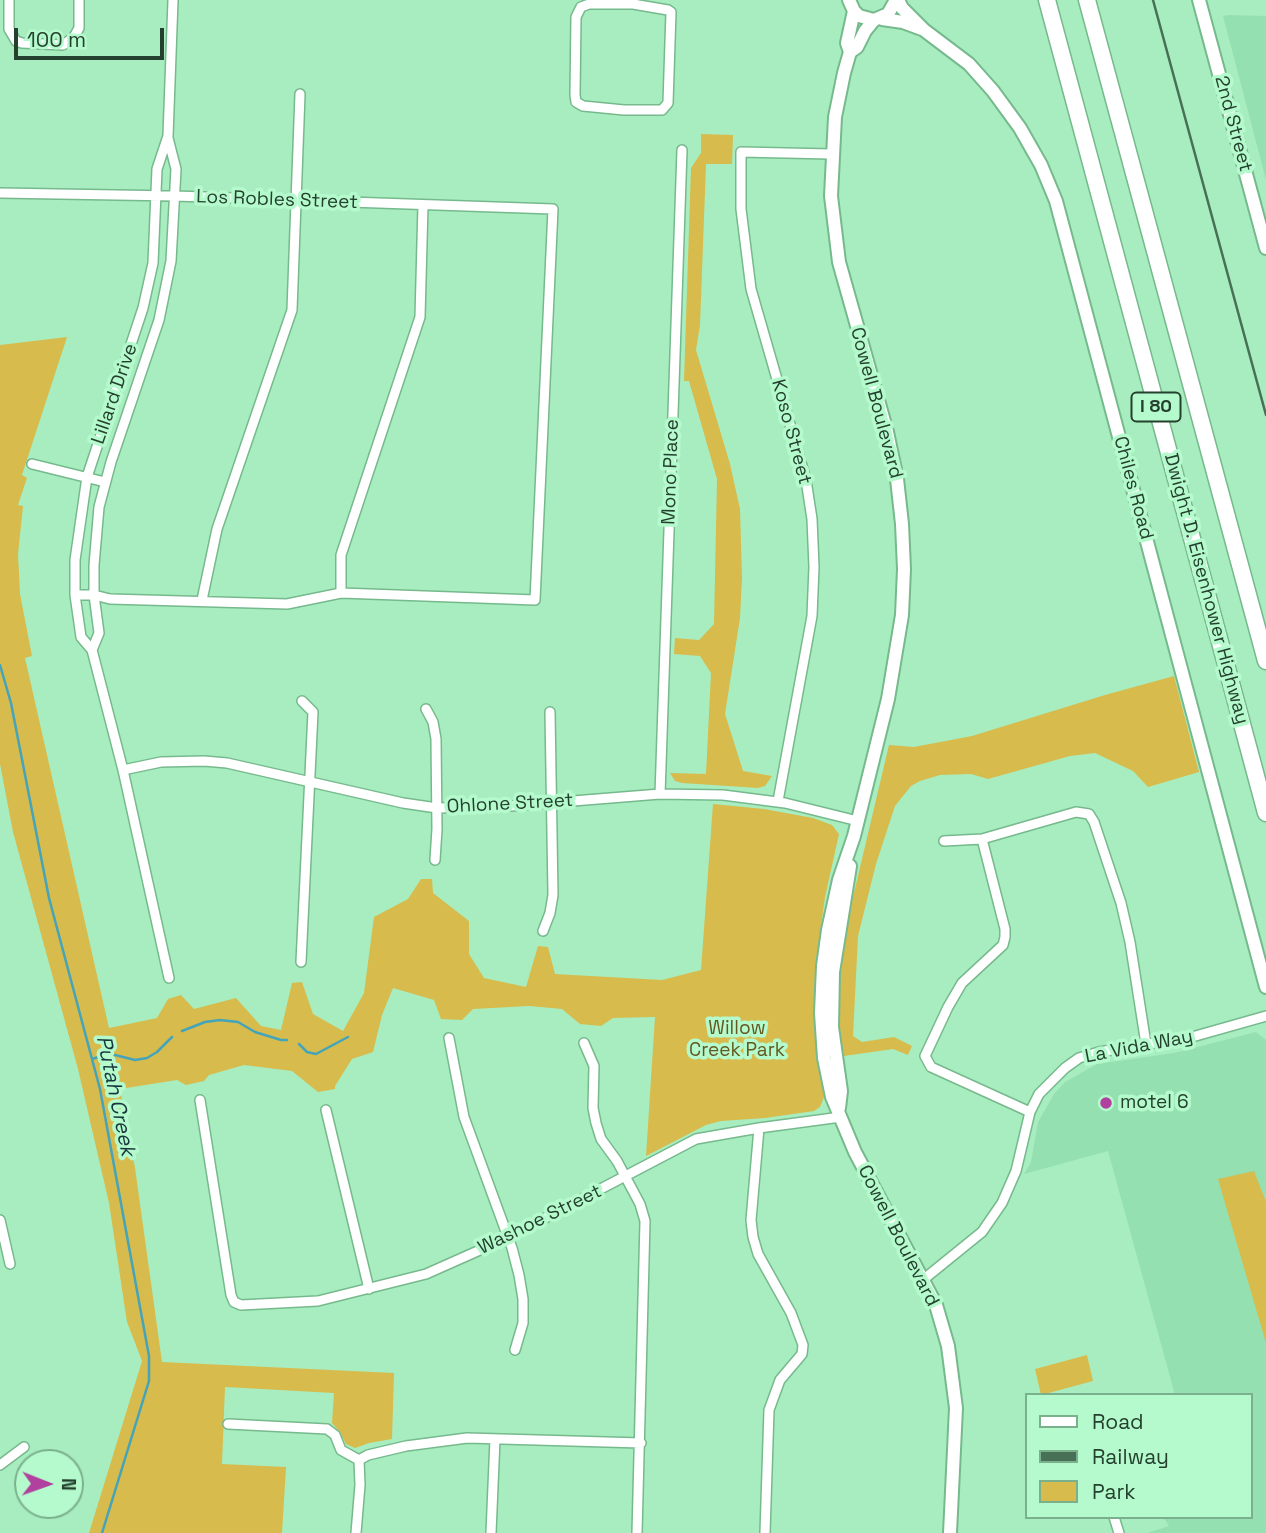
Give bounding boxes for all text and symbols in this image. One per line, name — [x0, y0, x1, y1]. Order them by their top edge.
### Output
scale bar — [18, 14, 168, 58]
text: 100 m — [27, 26, 86, 53]
street label: 2nd Street — [1209, 74, 1257, 174]
street label: Los Robles Street — [196, 186, 358, 214]
street label: Cowell Boulevard — [845, 325, 907, 481]
street label: Lillard Drive — [87, 341, 143, 447]
street label: Koso Street — [766, 377, 816, 487]
road number: I 80 — [1132, 393, 1180, 422]
street label: Mono Place — [658, 419, 684, 525]
street label: Chiles Road — [1108, 434, 1158, 542]
street label: Dwight D. Eisenhower Highway — [1159, 451, 1253, 727]
street label: Ohlone Street — [446, 789, 574, 819]
park label: Willow Creek Park — [689, 1018, 785, 1062]
street label: La Vida Way — [1083, 1025, 1195, 1069]
water label: Putah Creek — [90, 1033, 140, 1159]
place label: motel 6 — [1120, 1092, 1189, 1114]
marker: motel 6 — [1098, 1095, 1114, 1111]
street label: Cowell Boulevard — [853, 1162, 943, 1310]
street label: Washoe Street — [474, 1180, 606, 1260]
legend — [1024, 1393, 1252, 1519]
text: Road — [1092, 1408, 1144, 1435]
text: Railway — [1092, 1443, 1169, 1470]
north arrow — [14, 1449, 84, 1519]
text: N — [56, 1478, 81, 1491]
text: Park — [1092, 1478, 1136, 1505]

